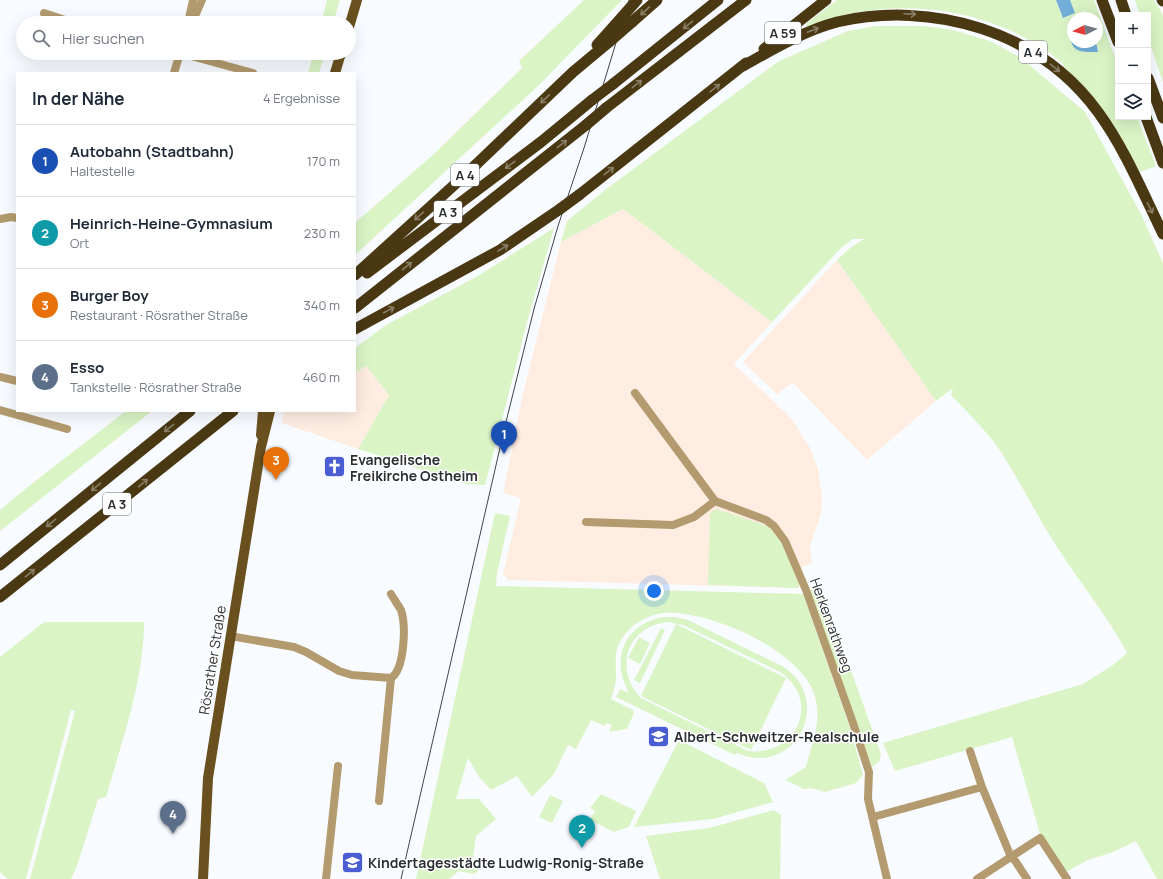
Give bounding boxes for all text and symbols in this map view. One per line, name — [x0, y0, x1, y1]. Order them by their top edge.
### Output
one-way arrow — [639, 7, 650, 16]
one-way arrow — [903, 10, 916, 18]
north arrow — [1067, 12, 1103, 48]
map controls — [1115, 12, 1151, 120]
button: + — [1115, 12, 1151, 48]
search box — [16, 16, 356, 60]
one-way arrow — [683, 20, 694, 29]
road number: A 59 — [765, 22, 801, 44]
one-way arrow — [807, 26, 819, 34]
icon: search — [30, 27, 52, 49]
text: Hier suchen — [62, 28, 144, 49]
road number: A 4 — [1019, 41, 1047, 63]
button: − — [1115, 48, 1151, 84]
one-way arrow — [1050, 63, 1061, 72]
one-way arrow — [631, 79, 642, 88]
one-way arrow — [709, 84, 720, 92]
button: layers — [1115, 84, 1151, 120]
text: In der Nähe — [32, 87, 125, 110]
text: 4 Ergebnisse — [263, 89, 340, 107]
one-way arrow — [540, 94, 550, 104]
one-way arrow — [556, 140, 567, 148]
text: Autobahn (Stadtbahn) — [70, 141, 235, 162]
text: 1 — [42, 152, 48, 170]
text: 170 m — [307, 152, 340, 170]
one-way arrow — [504, 161, 515, 169]
text: Haltestelle — [70, 162, 135, 180]
road number: A 4 — [451, 164, 479, 186]
one-way arrow — [604, 167, 615, 176]
road number: A 3 — [434, 201, 462, 223]
one-way arrow — [1147, 202, 1154, 214]
one-way arrow — [414, 212, 424, 221]
text: Heinrich-Heine-Gymnasium — [70, 213, 273, 234]
text: 2 — [41, 224, 49, 242]
text: 230 m — [304, 224, 340, 242]
text: Ort — [70, 234, 89, 252]
one-way arrow — [497, 243, 509, 251]
one-way arrow — [402, 262, 413, 271]
text: Burger Boy — [70, 285, 149, 306]
text: 3 — [41, 296, 49, 314]
text: 340 m — [304, 296, 340, 314]
text: Restaurant · Rösrather Straße — [70, 306, 248, 324]
one-way arrow — [383, 306, 395, 313]
text: Esso — [70, 357, 104, 378]
text: 4 — [41, 368, 49, 386]
text: 460 m — [303, 368, 340, 386]
text: Tankstelle · Rösrather Straße — [70, 378, 242, 396]
pin: 1 — [491, 421, 517, 454]
one-way arrow — [163, 423, 174, 432]
pin: 3 — [263, 447, 289, 480]
place label: Evangelische Freikirche Ostheim — [350, 450, 478, 485]
church icon: Evangelische Freikirche Ostheim — [322, 454, 348, 480]
one-way arrow — [138, 478, 149, 487]
one-way arrow — [90, 482, 101, 491]
road number: A 3 — [103, 493, 131, 515]
one-way arrow — [46, 519, 57, 528]
one-way arrow — [25, 568, 36, 577]
street label: Herkenrathweg — [806, 575, 858, 675]
your location — [644, 581, 664, 601]
street label: Rösrather Straße — [194, 604, 230, 716]
school or university icon: Albert-Schweitzer-Realschule — [646, 723, 672, 749]
place label: Albert-Schweitzer-Realschule — [674, 727, 879, 746]
pin: 4 — [160, 801, 186, 834]
pin: 2 — [569, 815, 595, 848]
school or university icon: Kindertagesstädte Ludwig-Ronig-Straße — [340, 849, 366, 875]
place label: Kindertagesstädte Ludwig-Ronig-Straße — [368, 853, 644, 872]

